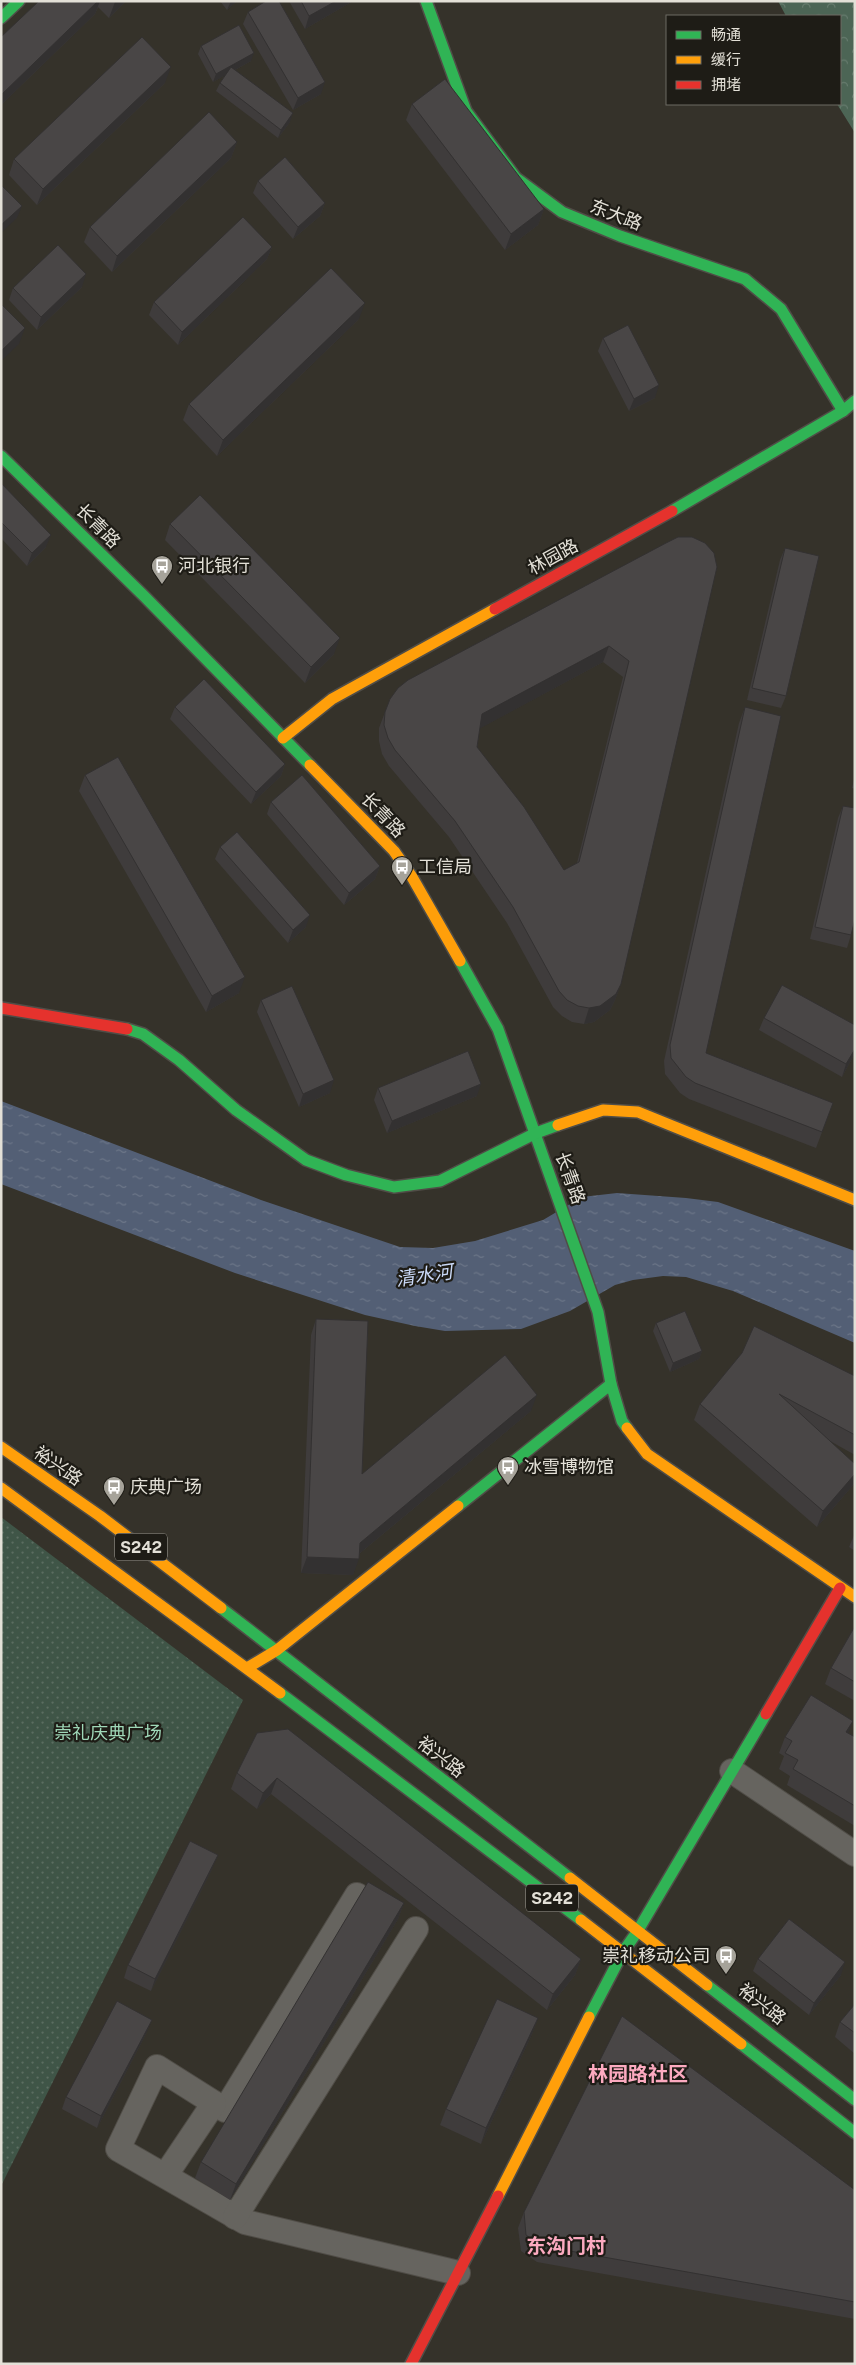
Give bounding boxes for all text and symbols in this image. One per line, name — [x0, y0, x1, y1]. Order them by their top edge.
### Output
legend — [666, 15, 841, 105]
text: 畅通 — [711, 26, 741, 43]
text: 缓行 — [711, 51, 741, 68]
text: 拥堵 — [711, 76, 741, 93]
street label: 东大路 — [587, 195, 645, 234]
street label: 长青路 — [72, 499, 125, 552]
street label: 林园路 — [524, 534, 581, 579]
bus stop icon: 河北银行 — [150, 554, 174, 585]
place label: 河北银行 — [178, 555, 250, 576]
street label: 长青路 — [357, 788, 410, 841]
bus stop icon: 工信局 — [390, 855, 414, 886]
place label: 工信局 — [418, 856, 472, 877]
street label: 长青路 — [551, 1149, 590, 1207]
water label: 清水河 — [394, 1260, 458, 1290]
street label: 裕兴路 — [30, 1442, 86, 1490]
bus stop icon: 冰雪博物馆 — [496, 1455, 520, 1486]
place label: 冰雪博物馆 — [524, 1456, 614, 1477]
bus stop icon: 庆典广场 — [102, 1475, 126, 1506]
place label: 庆典广场 — [130, 1476, 202, 1497]
road number: S242 — [115, 1534, 167, 1560]
park label: 崇礼庆典广场 — [54, 1722, 162, 1743]
street label: 裕兴路 — [414, 1732, 469, 1782]
road number: S242 — [526, 1885, 578, 1912]
bus stop icon: 崇礼移动公司 — [714, 1944, 738, 1975]
place label: 崇礼移动公司 — [602, 1945, 710, 1966]
street label: 裕兴路 — [735, 1979, 790, 2029]
district label: 林园路社区 — [588, 2062, 688, 2086]
district label: 东沟门村 — [526, 2234, 606, 2258]

